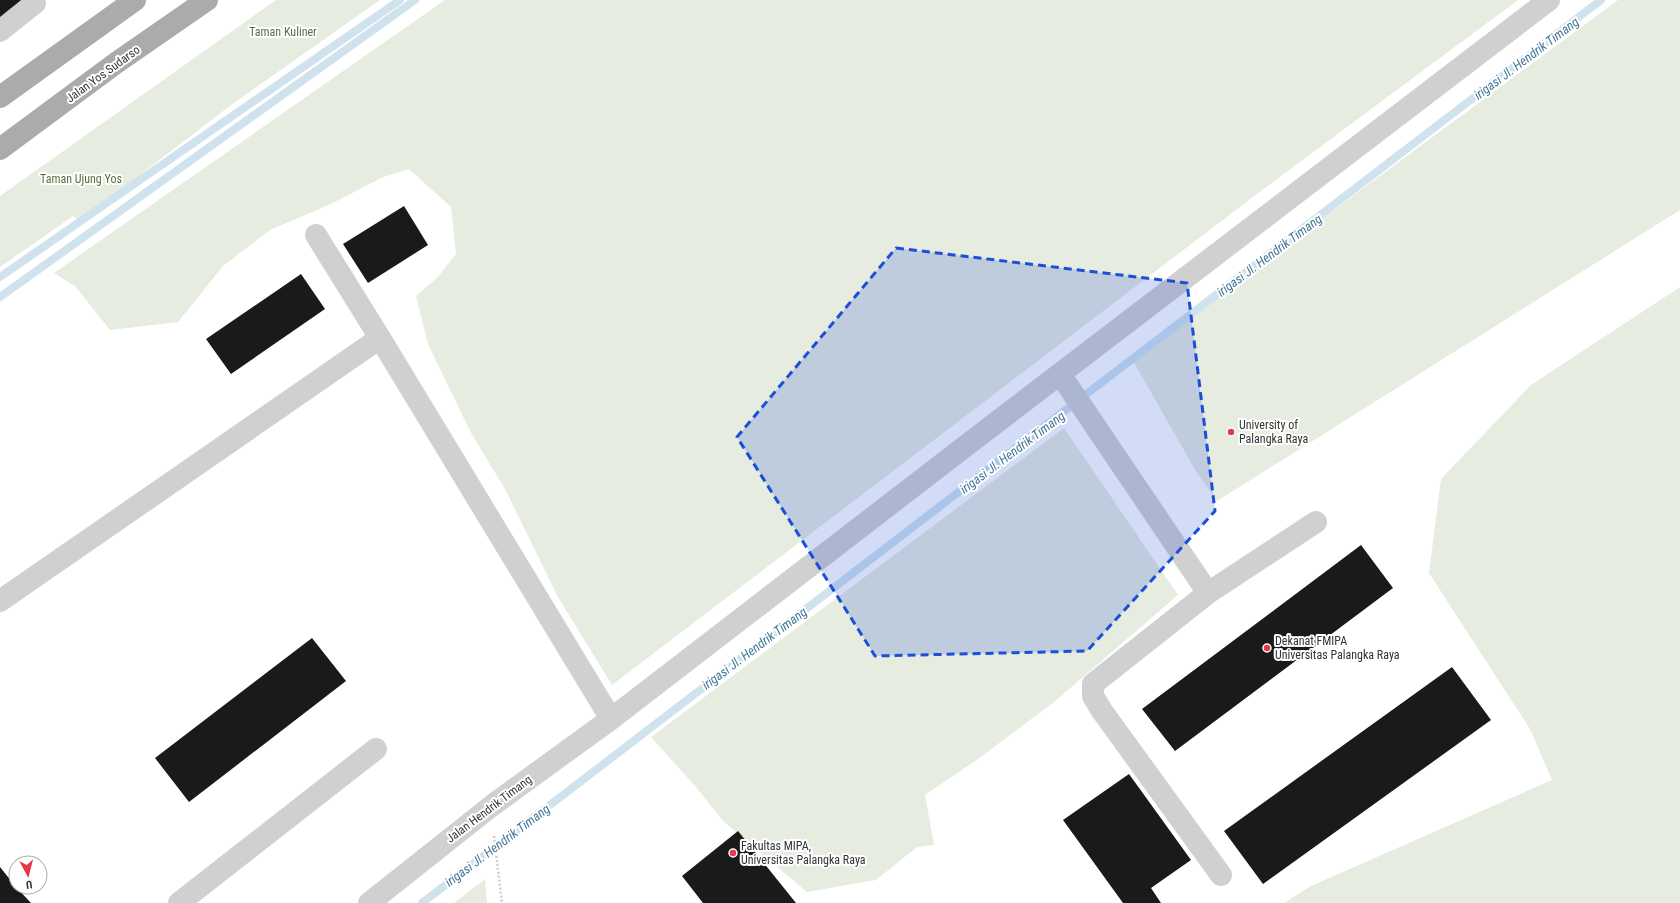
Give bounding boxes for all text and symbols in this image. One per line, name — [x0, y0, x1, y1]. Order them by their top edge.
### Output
water label: irigasi Jl. Hendrik Timang — [1471, 14, 1582, 103]
park label: Taman Kuliner — [249, 25, 317, 39]
street label: Jalan Yos Sudarso — [63, 43, 143, 105]
park label: Taman Ujung Yos — [40, 172, 122, 186]
water label: irigasi Jl. Hendrik Timang — [1214, 211, 1325, 300]
water label: irigasi Jl. Hendrik Timang — [957, 408, 1068, 497]
place label: University of Palangka Raya — [1239, 418, 1308, 446]
marker: University of Palangka Raya — [1226, 427, 1236, 437]
water label: irigasi Jl. Hendrik Timang — [699, 604, 810, 693]
place label: Dekanat FMIPA Universitas Palangka Raya — [1275, 634, 1400, 662]
marker: Dekanat FMIPA Universitas Palangka Raya — [1262, 643, 1272, 653]
street label: Jalan Hendrik Timang — [444, 772, 535, 846]
water label: irigasi Jl. Hendrik Timang — [442, 801, 553, 890]
place label: Fakultas MIPA, Universitas Palangka Raya — [741, 839, 866, 867]
marker: Fakultas MIPA, Universitas Palangka Raya — [728, 848, 738, 858]
north arrow — [8, 855, 48, 895]
text: U — [25, 878, 33, 891]

